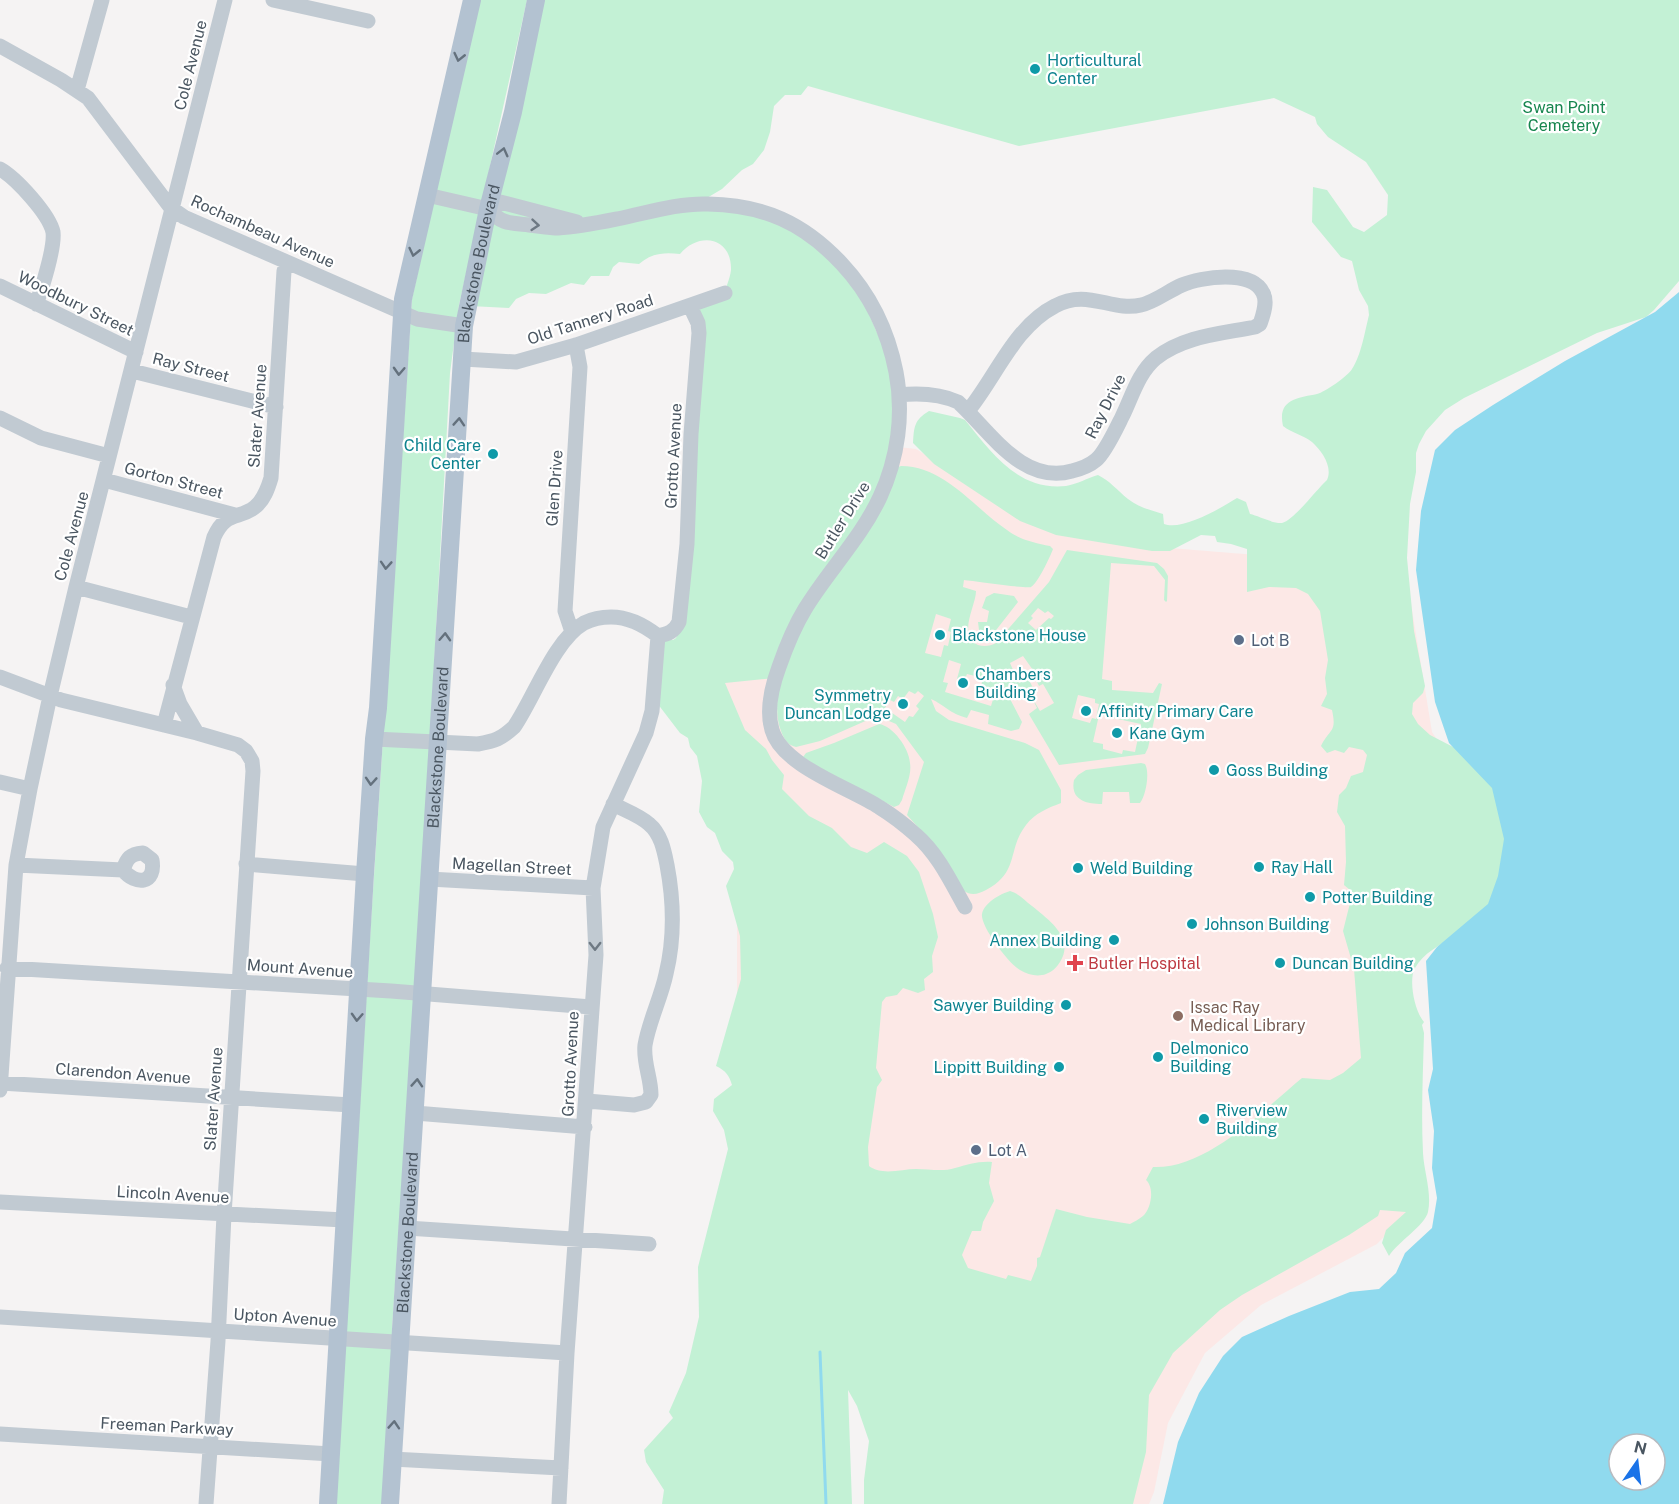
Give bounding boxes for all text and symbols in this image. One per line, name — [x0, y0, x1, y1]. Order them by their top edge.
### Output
street label: Cole Avenue — [170, 18, 211, 112]
place label: Horticultural Center — [1047, 51, 1142, 88]
one-way arrow — [453, 52, 466, 62]
marker: Horticultural Center — [1028, 62, 1042, 76]
park label: Swan Point Cemetery — [1522, 98, 1606, 135]
one-way arrow — [495, 147, 508, 157]
street label: Blackstone Boulevard — [454, 182, 504, 344]
street label: Rochambeau Avenue — [188, 191, 338, 272]
one-way arrow — [530, 218, 540, 231]
one-way arrow — [408, 247, 421, 257]
street label: Woodbury Street — [15, 267, 137, 340]
street label: Old Tannery Road — [525, 290, 655, 349]
street label: Ray Street — [151, 349, 231, 386]
street label: Slater Avenue — [244, 363, 271, 469]
one-way arrow — [393, 366, 406, 375]
street label: Ray Drive — [1081, 371, 1130, 442]
street label: Grotto Avenue — [661, 403, 686, 509]
one-way arrow — [452, 417, 465, 426]
place label: Child Care Center — [404, 436, 481, 473]
marker: Child Care Center — [486, 447, 500, 461]
street label: Glen Drive — [542, 449, 567, 527]
street label: Gorton Street — [122, 458, 225, 503]
street label: Butler Drive — [811, 478, 874, 563]
street label: Cole Avenue — [50, 489, 93, 583]
one-way arrow — [380, 561, 393, 570]
place label: Blackstone House — [952, 626, 1086, 645]
marker: Blackstone House — [933, 628, 947, 642]
place label: Lot B — [1251, 631, 1289, 650]
one-way arrow — [438, 633, 451, 642]
marker: Lot B — [1232, 633, 1246, 647]
place label: Chambers Building — [975, 665, 1051, 702]
street label: Blackstone Boulevard — [423, 666, 453, 829]
marker: Chambers Building — [956, 676, 970, 690]
place label: Symmetry Duncan Lodge — [784, 686, 891, 723]
marker: Symmetry Duncan Lodge — [896, 697, 910, 711]
place label: Affinity Primary Care — [1098, 702, 1254, 721]
marker: Affinity Primary Care — [1079, 704, 1093, 718]
place label: Kane Gym — [1129, 724, 1205, 743]
marker: Kane Gym — [1110, 726, 1124, 740]
place label: Goss Building — [1226, 761, 1328, 780]
marker: Goss Building — [1207, 763, 1221, 777]
one-way arrow — [365, 776, 378, 785]
street label: Magellan Street — [452, 854, 572, 879]
place label: Ray Hall — [1271, 858, 1333, 877]
place label: Weld Building — [1090, 859, 1193, 878]
marker: Ray Hall — [1252, 860, 1266, 874]
marker: Weld Building — [1071, 861, 1085, 875]
place label: Potter Building — [1322, 888, 1433, 907]
marker: Potter Building — [1303, 890, 1317, 904]
place label: Johnson Building — [1204, 915, 1329, 934]
marker: Johnson Building — [1185, 917, 1199, 931]
place label: Annex Building — [989, 931, 1102, 950]
marker: Annex Building — [1107, 933, 1121, 947]
one-way arrow — [589, 942, 601, 951]
marker: Butler Hospital — [1066, 954, 1084, 972]
place label: Butler Hospital — [1088, 954, 1201, 973]
place label: Duncan Building — [1292, 954, 1414, 973]
street label: Mount Avenue — [246, 955, 354, 982]
marker: Duncan Building — [1273, 956, 1287, 970]
place label: Sawyer Building — [933, 996, 1054, 1015]
marker: Sawyer Building — [1059, 998, 1073, 1012]
place label: Issac Ray Medical Library — [1190, 998, 1306, 1035]
marker: Issac Ray Medical Library — [1171, 1009, 1185, 1023]
street label: Grotto Avenue — [558, 1011, 583, 1117]
one-way arrow — [350, 1013, 363, 1022]
place label: Delmonico Building — [1170, 1039, 1249, 1076]
street label: Slater Avenue — [200, 1046, 227, 1152]
marker: Delmonico Building — [1151, 1050, 1165, 1064]
place label: Lippitt Building — [934, 1058, 1047, 1077]
street label: Clarendon Avenue — [55, 1059, 191, 1088]
marker: Lippitt Building — [1052, 1060, 1066, 1074]
one-way arrow — [410, 1079, 423, 1088]
place label: Riverview Building — [1216, 1101, 1288, 1138]
marker: Riverview Building — [1197, 1112, 1211, 1126]
place label: Lot A — [988, 1141, 1027, 1160]
marker: Lot A — [969, 1143, 983, 1157]
street label: Blackstone Boulevard — [393, 1151, 422, 1314]
street label: Lincoln Avenue — [116, 1182, 230, 1207]
street label: Upton Avenue — [233, 1304, 337, 1331]
street label: Freeman Parkway — [100, 1414, 234, 1439]
one-way arrow — [388, 1420, 401, 1429]
north arrow — [1607, 1432, 1667, 1492]
text: N — [1632, 1437, 1649, 1459]

